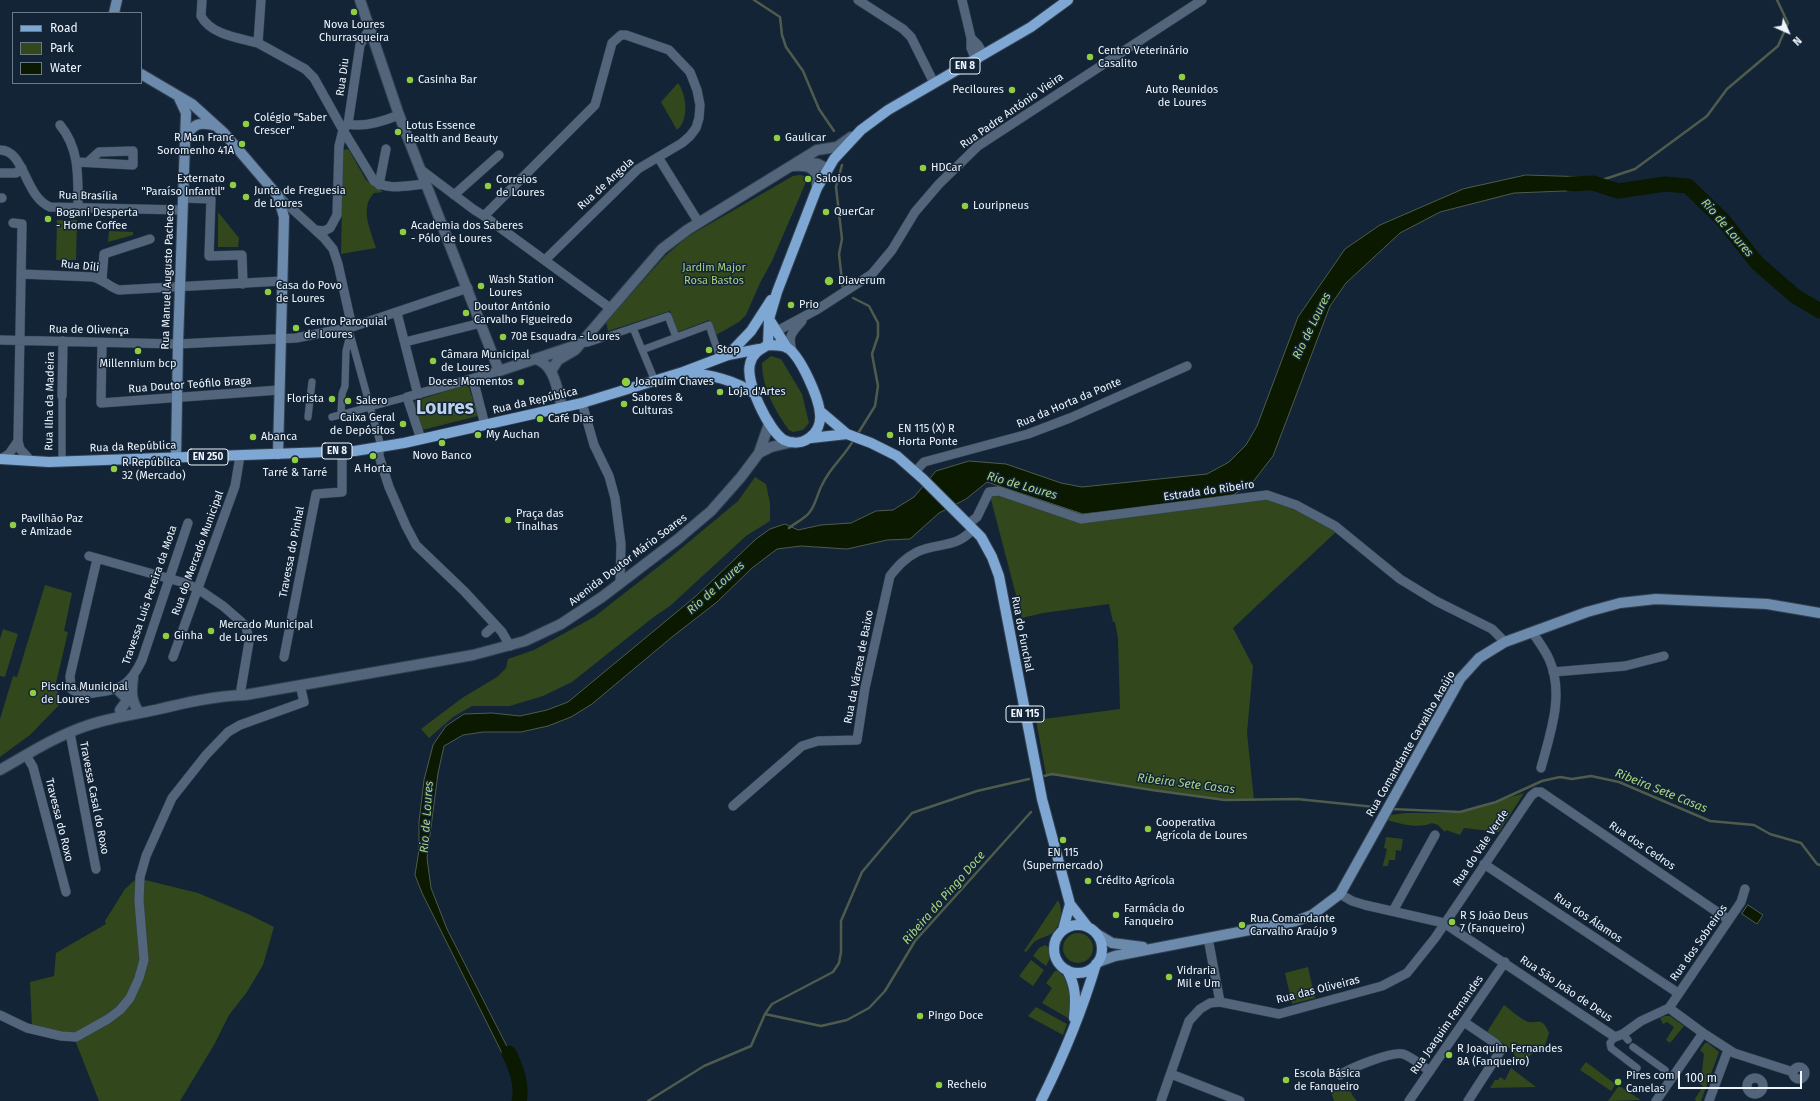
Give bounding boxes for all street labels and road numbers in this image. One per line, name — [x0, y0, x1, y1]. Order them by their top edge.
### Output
street label: Rua Diu — [334, 57, 352, 97]
road number: EN 8 — [950, 58, 980, 74]
street label: Rua Padre António Vieira — [958, 70, 1066, 152]
street label: Rua de Angola — [575, 155, 637, 213]
street label: Rua Brasília — [58, 189, 118, 203]
street label: Rua Manuel Augusto Pacheco — [159, 204, 177, 350]
street label: Rua Díli — [60, 257, 100, 275]
street label: Rua de Olivença — [49, 323, 129, 337]
street label: Rua Ilha da Madeira — [43, 351, 57, 451]
street label: Rua Doutor Teófilo Braga — [128, 374, 252, 396]
street label: Rua da Horta da Ponte — [1015, 375, 1123, 431]
street label: Rua da República — [491, 385, 579, 417]
street label: Rua da República — [89, 439, 177, 455]
road number: EN 8 — [322, 443, 352, 459]
road number: EN 250 — [188, 449, 228, 465]
street label: Estrada do Ribeiro — [1163, 478, 1255, 504]
street label: Rua do Mercado Municipal — [169, 489, 227, 617]
street label: Travessa do Pinhal — [277, 505, 307, 599]
street label: Avenida Doutor Mário Soares — [566, 511, 690, 609]
street label: Travessa Luís Pereira da Mota — [120, 524, 180, 666]
street label: Rua do Funchal — [1008, 595, 1036, 673]
street label: Rua da Várzea de Baixo — [841, 609, 877, 725]
street label: Rua Comandante Carvalho Araújo — [1364, 669, 1458, 819]
road number: EN 115 — [1006, 706, 1044, 722]
street label: Travessa Casal do Roxo — [77, 740, 111, 856]
street label: Travessa do Roxo — [42, 777, 76, 863]
street label: Rua do Vale Verde — [1450, 807, 1512, 889]
street label: Rua dos Cedros — [1606, 819, 1678, 873]
street label: Rua dos Álamos — [1551, 890, 1625, 946]
street label: Rua dos Sobreiros — [1668, 902, 1730, 984]
street label: Rua São João de Deus — [1517, 953, 1615, 1025]
street label: Rua das Oliveiras — [1275, 973, 1361, 1007]
street label: Rua Joaquim Fernandes — [1408, 973, 1486, 1077]

